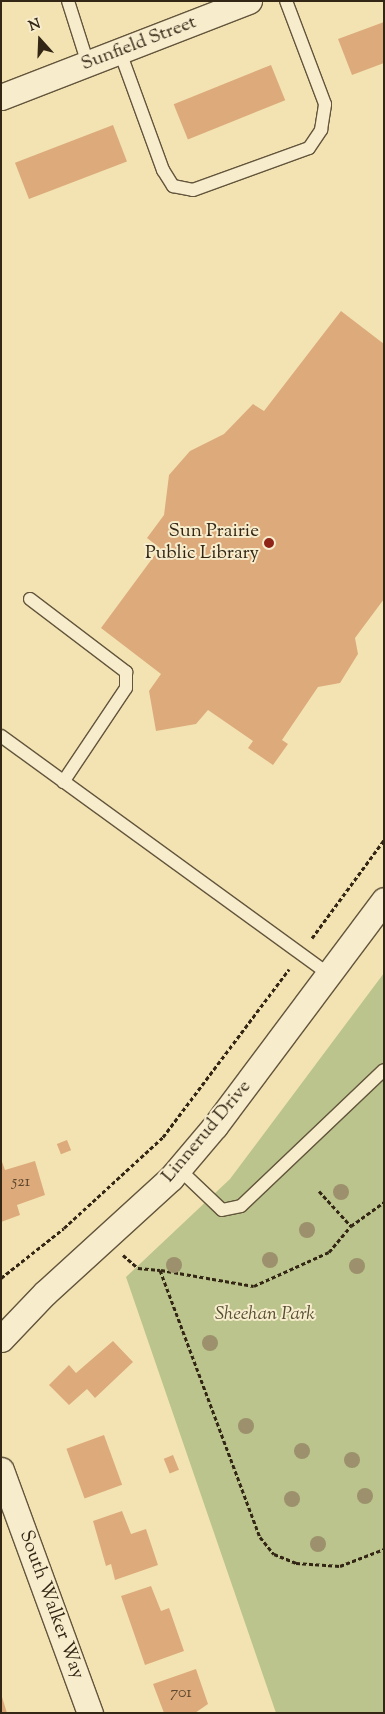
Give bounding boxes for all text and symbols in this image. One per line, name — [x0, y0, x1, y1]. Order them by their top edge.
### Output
street label: Sunfield Street — [78, 12, 200, 76]
north arrow — [15, 15, 65, 65]
text: N — [26, 15, 44, 37]
place label: Sun Prairie Public Library — [145, 521, 259, 565]
marker: Sun Prairie Public Library — [263, 537, 275, 549]
street label: Linnerud Drive — [158, 1076, 256, 1188]
house number: 521 — [12, 1173, 30, 1193]
park label: Sheehan Park — [215, 1304, 315, 1326]
street label: South Walker Way — [14, 1528, 88, 1682]
house number: 701 — [170, 1684, 192, 1704]

